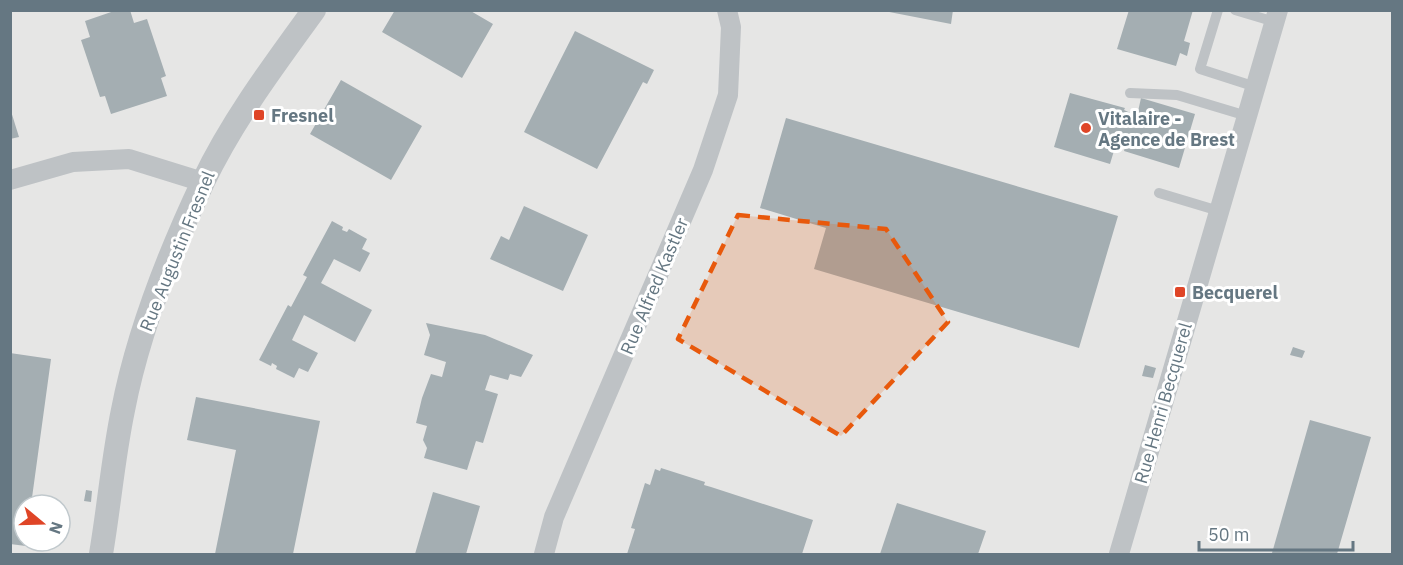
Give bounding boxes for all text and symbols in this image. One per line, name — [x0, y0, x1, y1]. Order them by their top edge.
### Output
place label: Fresnel — [271, 104, 334, 127]
place label: Vitalaire - Agence de Brest — [1098, 107, 1235, 151]
marker: Fresnel — [252, 108, 266, 122]
marker: Vitalaire - Agence de Brest — [1079, 121, 1093, 135]
street label: Rue Augustin Fresnel — [134, 167, 220, 335]
street label: Rue Alfred Kastler — [615, 214, 693, 358]
place label: Becquerel — [1192, 281, 1278, 304]
marker: Becquerel — [1173, 285, 1187, 299]
street label: Rue Henri Becquerel — [1129, 320, 1197, 486]
north arrow — [12, 493, 72, 553]
scale bar — [1199, 514, 1354, 552]
text: N — [45, 519, 68, 537]
text: 50 m — [1208, 523, 1250, 546]

